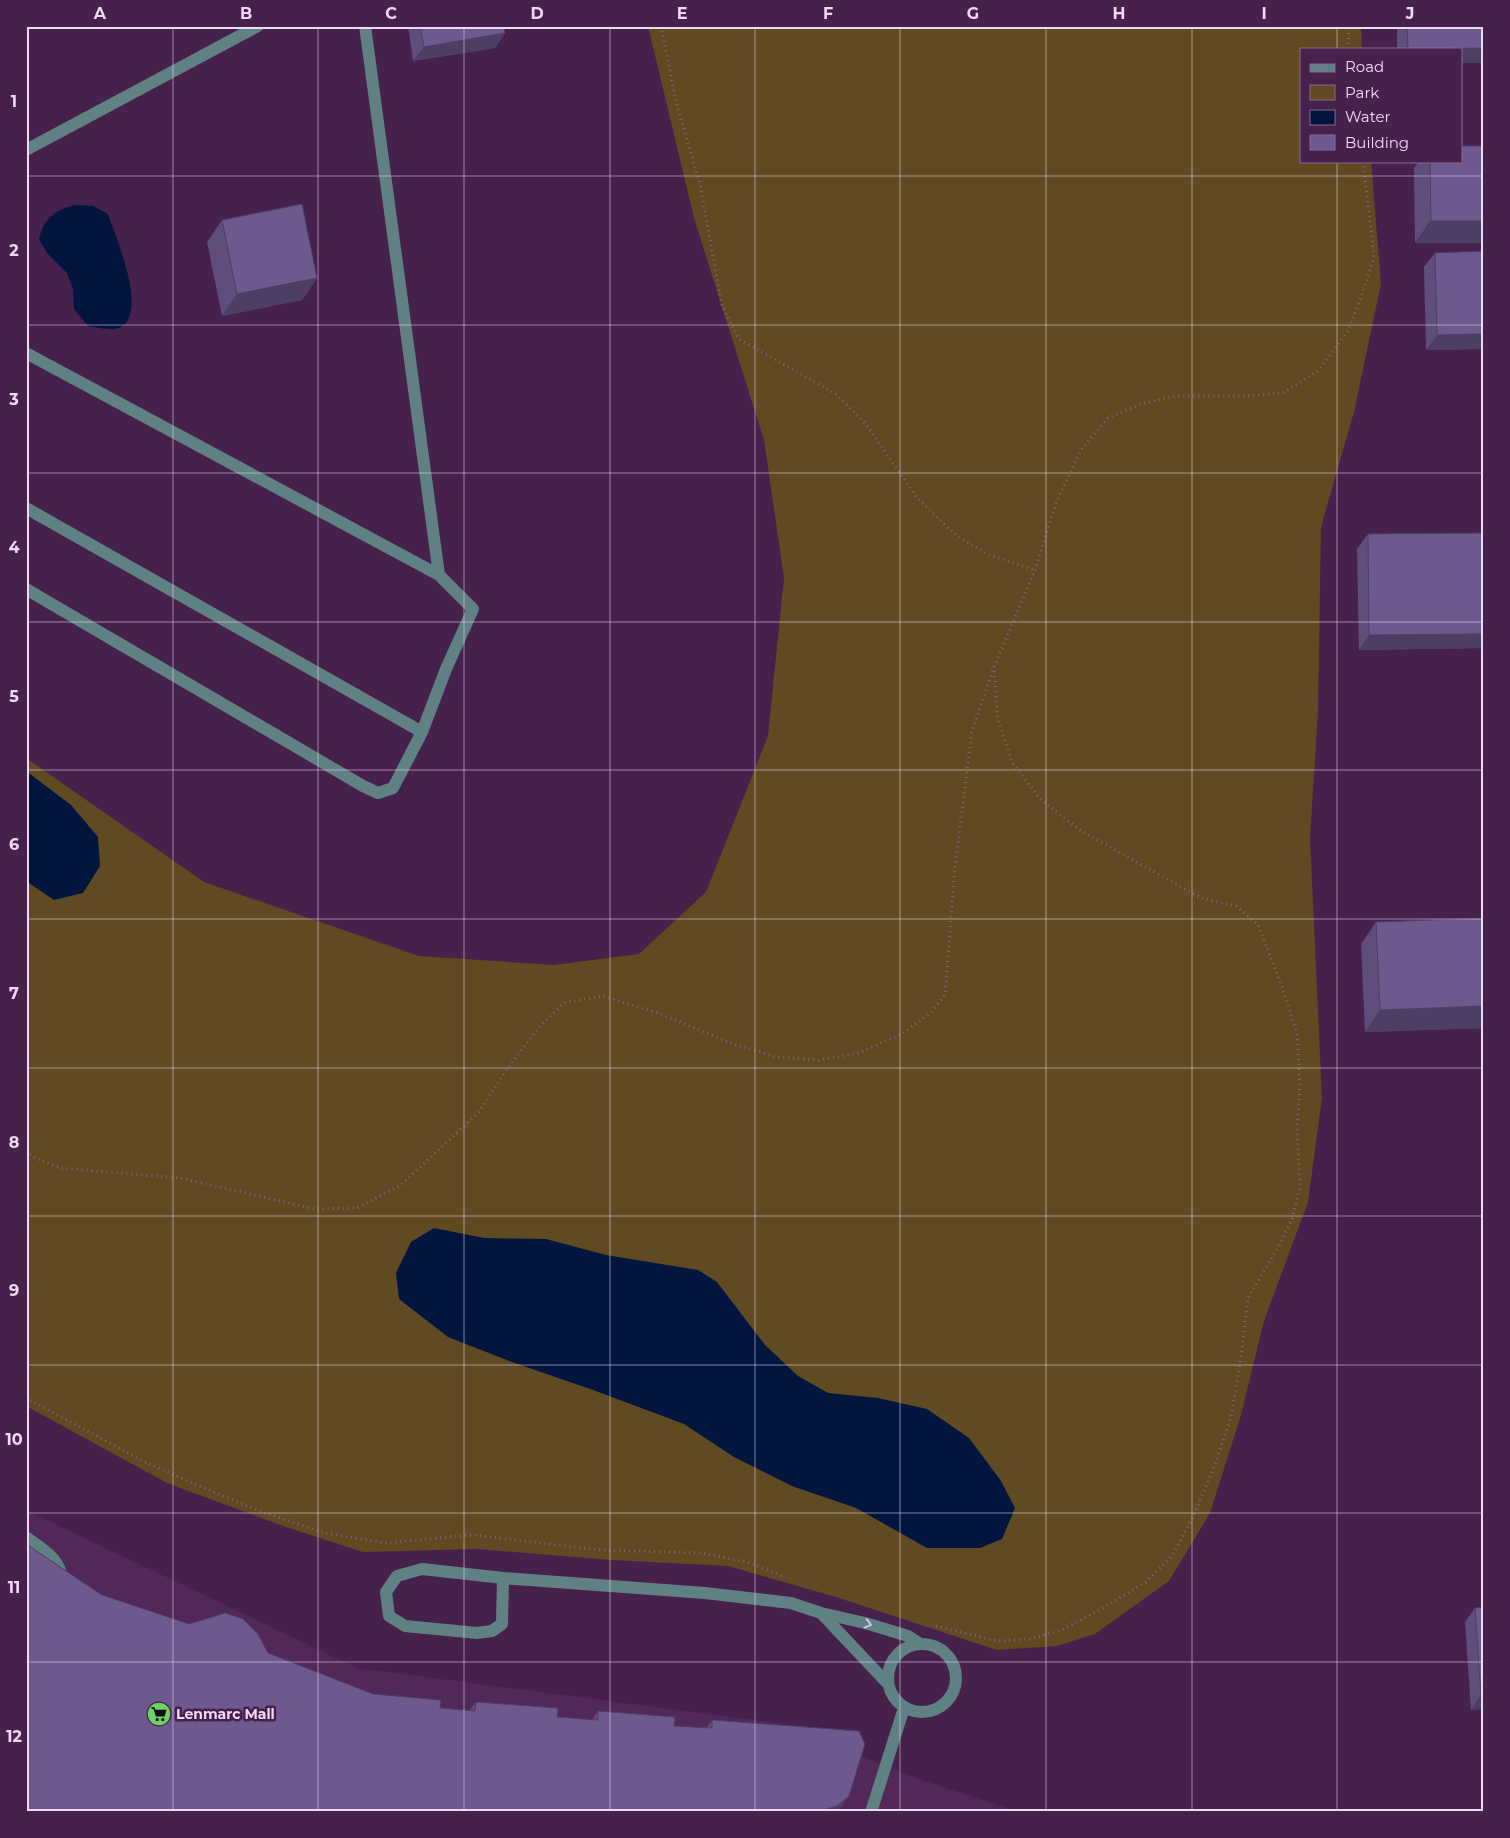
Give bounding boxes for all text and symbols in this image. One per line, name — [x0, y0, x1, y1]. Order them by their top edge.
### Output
text: A — [93, 4, 107, 23]
text: B — [240, 4, 252, 23]
text: C — [385, 4, 397, 23]
text: D — [530, 4, 544, 23]
text: E — [677, 4, 687, 23]
text: F — [823, 4, 833, 23]
text: G — [967, 4, 979, 23]
text: H — [1113, 4, 1125, 23]
text: I — [1261, 4, 1267, 23]
text: J — [1405, 4, 1414, 23]
legend — [1300, 48, 1462, 162]
text: Road — [1345, 57, 1384, 76]
text: Park — [1345, 83, 1379, 102]
text: 1 — [11, 92, 17, 111]
text: Water — [1345, 107, 1391, 126]
text: Building — [1345, 133, 1409, 152]
text: 2 — [9, 241, 19, 260]
text: 3 — [8, 390, 19, 409]
text: 4 — [8, 538, 20, 557]
text: 5 — [9, 687, 19, 706]
text: 6 — [9, 835, 19, 854]
text: 7 — [9, 984, 19, 1003]
text: 8 — [9, 1133, 19, 1152]
text: 9 — [9, 1281, 19, 1300]
text: 10 — [5, 1430, 23, 1449]
text: 11 — [8, 1578, 20, 1597]
one-way arrow — [864, 1618, 873, 1629]
supermarket icon: Lenmarc Mall — [146, 1701, 172, 1727]
place label: Lenmarc Mall — [176, 1705, 275, 1723]
text: 12 — [6, 1727, 22, 1746]

